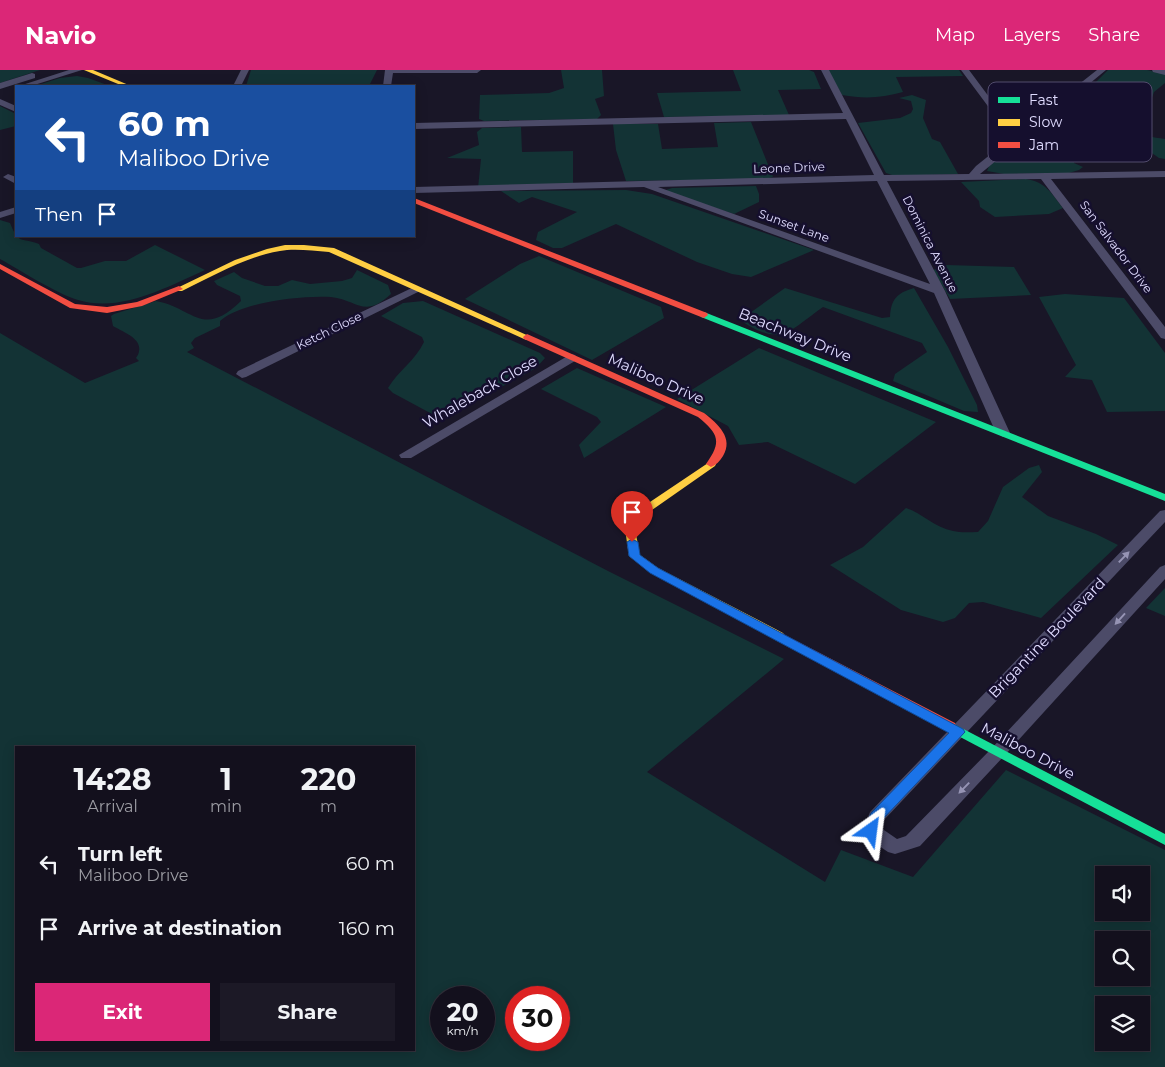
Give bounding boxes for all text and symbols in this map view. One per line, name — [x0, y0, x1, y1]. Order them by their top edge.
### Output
text: Navio — [25, 21, 96, 50]
text: Map — [935, 24, 975, 46]
text: Layers — [1003, 24, 1060, 46]
text: Share — [1088, 24, 1140, 46]
legend — [988, 82, 1152, 162]
text: Fast — [1029, 91, 1059, 109]
text: 60 m — [118, 102, 211, 145]
icon: left — [35, 105, 100, 170]
text: Slow — [1029, 113, 1063, 131]
text: Jam — [1028, 136, 1059, 154]
text: Maliboo Drive — [118, 145, 270, 172]
street label: Leone Drive — [753, 159, 825, 176]
street label: Dominica Avenue — [899, 193, 961, 295]
street label: San Salvador Drive — [1077, 198, 1156, 296]
icon: arrive — [93, 200, 121, 228]
text: Then — [35, 203, 83, 226]
street label: Sunset Lane — [757, 206, 832, 245]
street label: Beachway Drive — [736, 303, 854, 366]
street label: Ketch Close — [294, 308, 364, 353]
street label: Maliboo Drive — [605, 349, 707, 408]
street label: Whaleback Close — [419, 351, 540, 432]
pin — [611, 491, 653, 542]
icon: arrive — [618, 498, 646, 526]
one-way arrow — [1118, 551, 1130, 563]
street label: Brigantine Boulevard — [984, 573, 1109, 702]
one-way arrow — [1114, 612, 1126, 624]
street label: Maliboo Drive — [978, 718, 1078, 783]
text: 14:28 — [74, 761, 152, 798]
text: 1 — [220, 761, 232, 798]
text: 220 — [301, 761, 356, 798]
one-way arrow — [958, 781, 970, 793]
text: Arrival — [87, 797, 138, 816]
text: min — [210, 797, 242, 816]
text: m — [320, 797, 337, 816]
position arrow — [844, 804, 896, 856]
text: Turn left — [78, 843, 163, 866]
icon: left — [35, 850, 63, 878]
text: 60 m — [346, 852, 395, 875]
text: Maliboo Drive — [78, 866, 188, 885]
map controls — [1095, 866, 1150, 1051]
button: sound — [1095, 866, 1150, 921]
icon: arrive — [35, 915, 63, 943]
text: Arrive at destination — [78, 917, 282, 940]
text: 160 m — [339, 917, 395, 940]
button: search — [1095, 931, 1150, 986]
button: Exit — [35, 983, 210, 1041]
button: Share — [220, 983, 395, 1041]
speed limit sign: 30 — [505, 986, 570, 1051]
button: layers — [1095, 996, 1150, 1051]
text: 20 — [447, 997, 478, 1027]
text: km/h — [446, 1023, 479, 1038]

